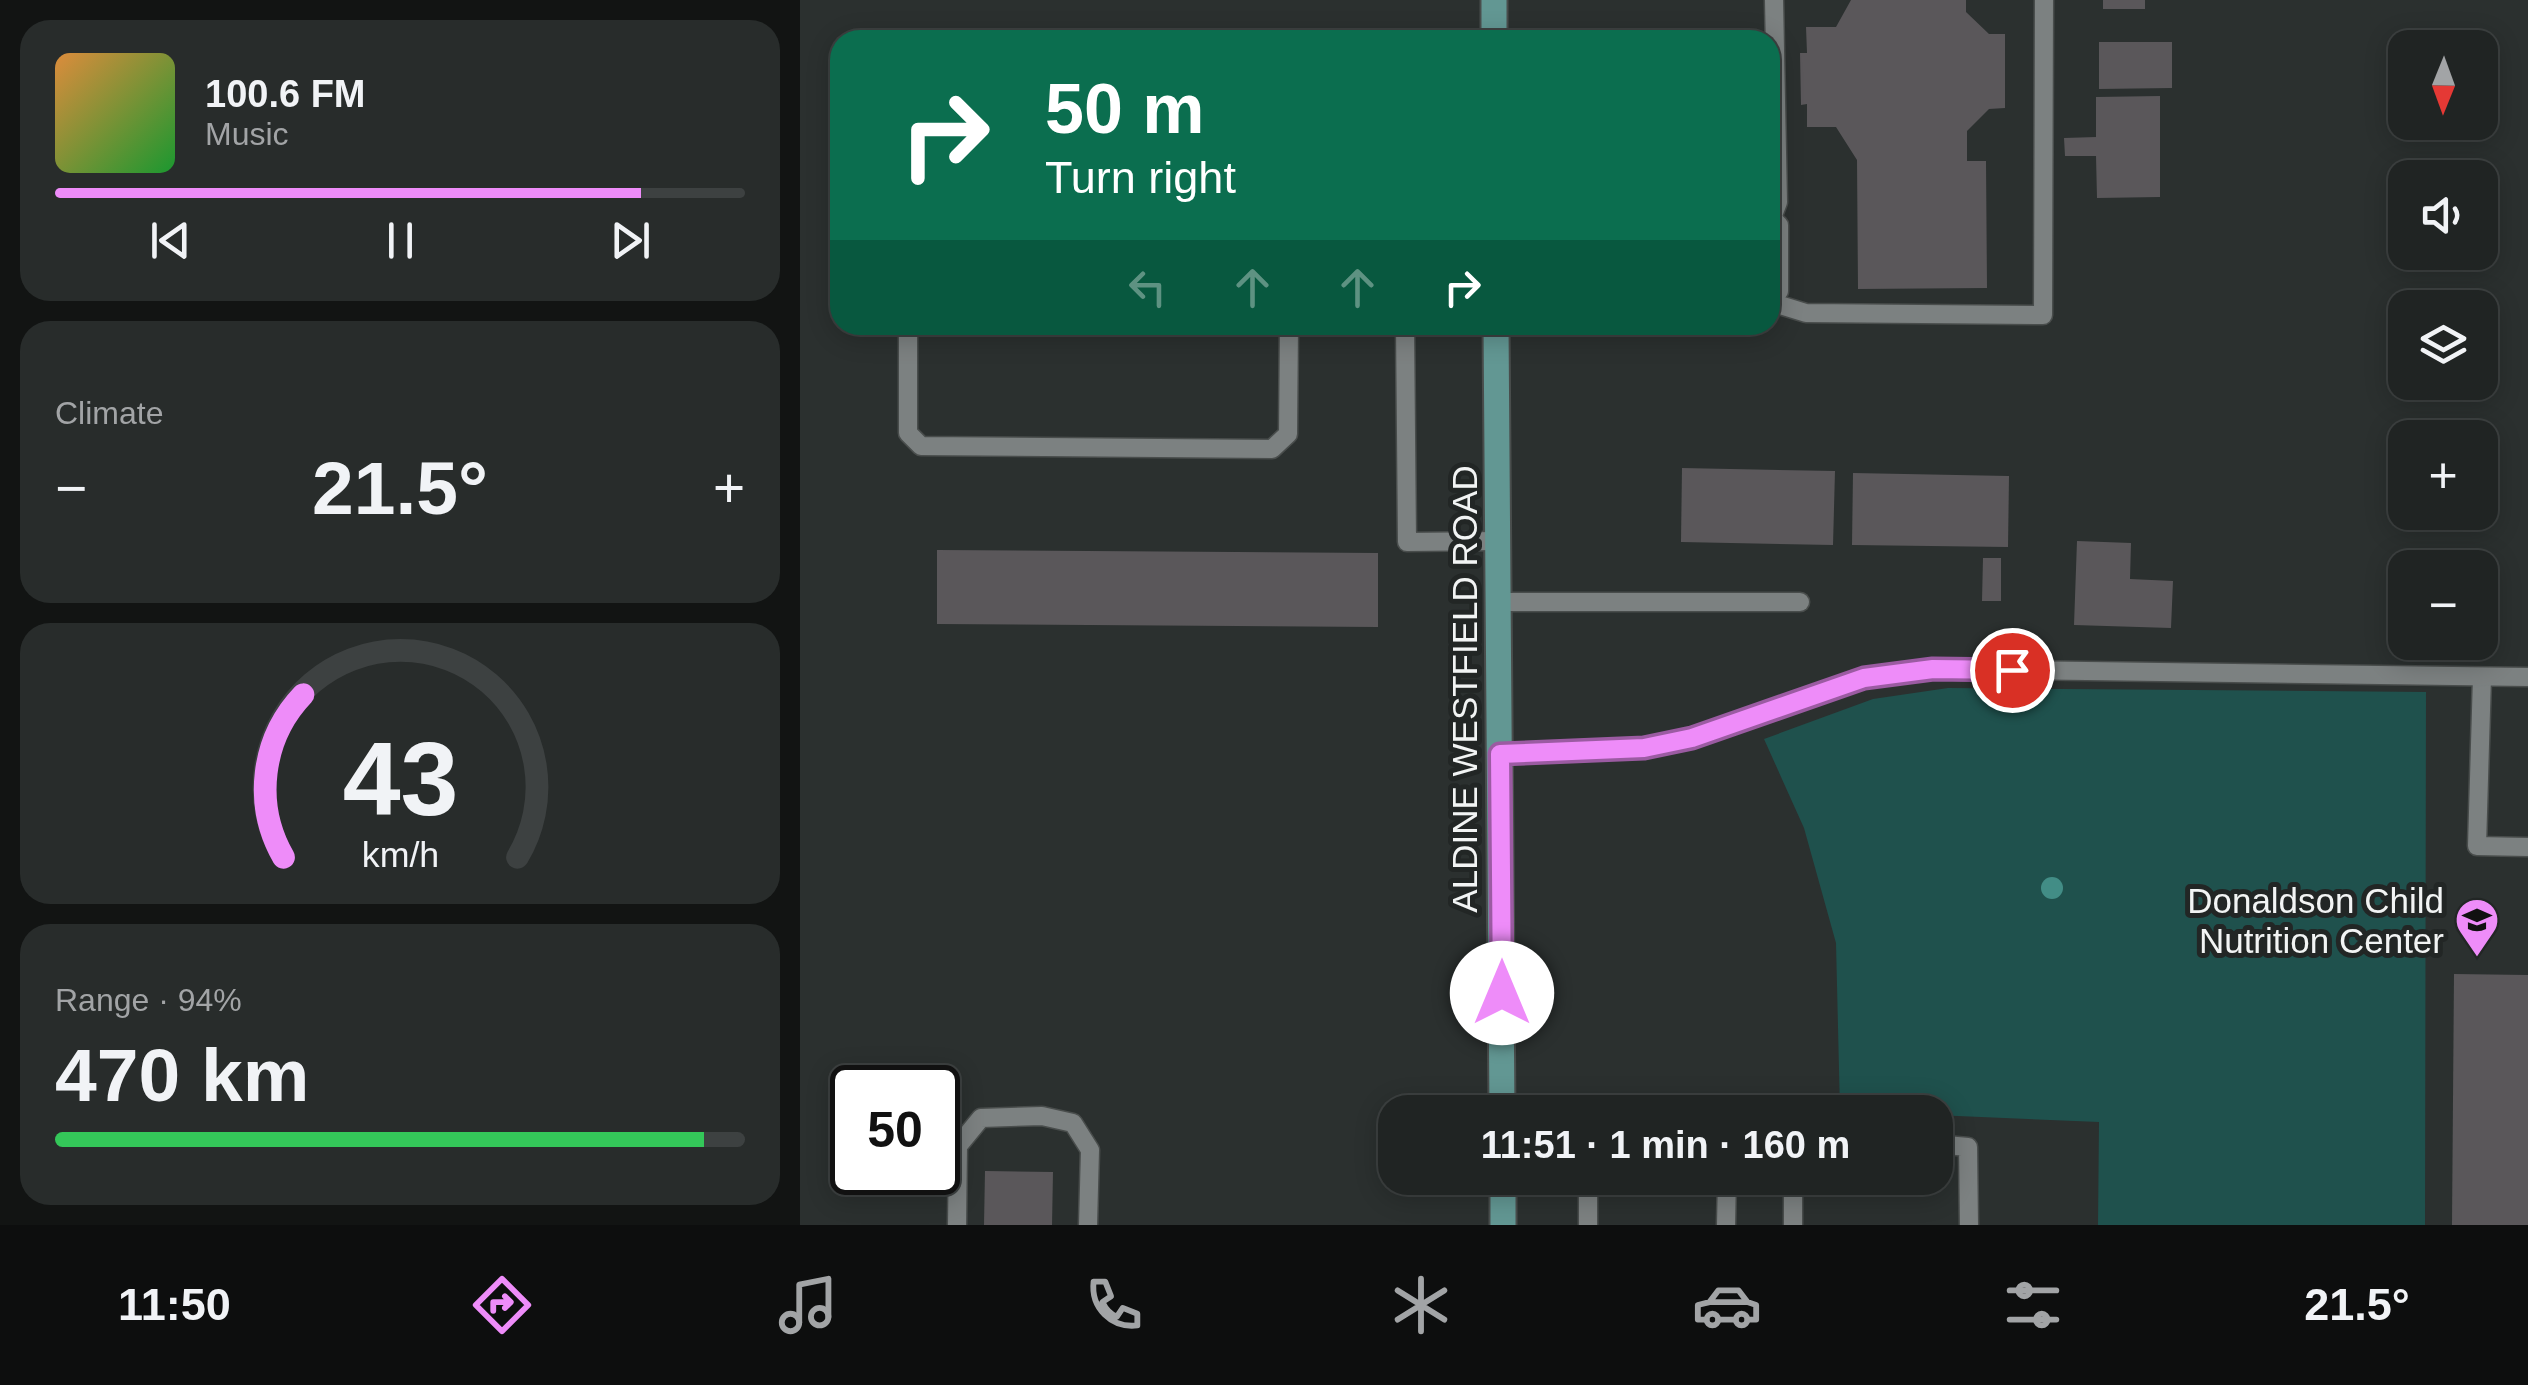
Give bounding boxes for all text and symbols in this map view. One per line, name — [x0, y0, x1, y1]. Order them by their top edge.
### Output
north arrow — [2388, 30, 2498, 140]
map controls — [2388, 30, 2498, 660]
icon: right — [880, 70, 1010, 200]
text: 50 m — [1045, 70, 1205, 148]
text: 100.6 FM — [205, 73, 366, 115]
text: Music — [205, 116, 289, 152]
text: Turn right — [1045, 152, 1236, 203]
button: sound — [2388, 160, 2498, 270]
icon: previous — [143, 213, 198, 268]
icon: pause — [373, 213, 428, 268]
icon: next — [603, 213, 658, 268]
icon: left — [1120, 260, 1175, 315]
icon: ahead — [1225, 260, 1280, 315]
icon: ahead — [1330, 260, 1385, 315]
icon: right — [1435, 260, 1490, 315]
button: layers — [2388, 290, 2498, 400]
text: Climate — [55, 395, 163, 431]
button: + — [2388, 420, 2498, 530]
text: 21.5° — [312, 446, 488, 530]
text: − — [55, 457, 87, 519]
text: + — [713, 457, 745, 519]
street label: ALDINE WESTFIELD ROAD — [1445, 465, 1484, 913]
button: − — [2388, 550, 2498, 660]
pin — [1970, 628, 2055, 713]
icon: arrive — [1985, 643, 2040, 698]
text: 43 — [342, 721, 458, 837]
text: km/h — [361, 835, 439, 875]
place label: Donaldson Child Nutrition Center — [2187, 881, 2444, 960]
school or university icon: Donaldson Child Nutrition Center — [2454, 897, 2500, 958]
position arrow — [1450, 941, 1554, 1045]
text: Range · 94% — [55, 982, 242, 1018]
text: 470 km — [55, 1033, 309, 1117]
speed limit sign: 50 — [830, 1065, 960, 1195]
text: 11:51 · 1 min · 160 m — [1481, 1124, 1850, 1166]
icon: directions — [467, 1270, 537, 1340]
icon: music — [773, 1270, 843, 1340]
icon: phone — [1079, 1270, 1149, 1340]
icon: climate — [1386, 1270, 1456, 1340]
icon: car — [1692, 1270, 1762, 1340]
icon: filters — [1998, 1270, 2068, 1340]
text: 11:50 — [118, 1279, 231, 1330]
text: 21.5° — [2304, 1279, 2410, 1330]

